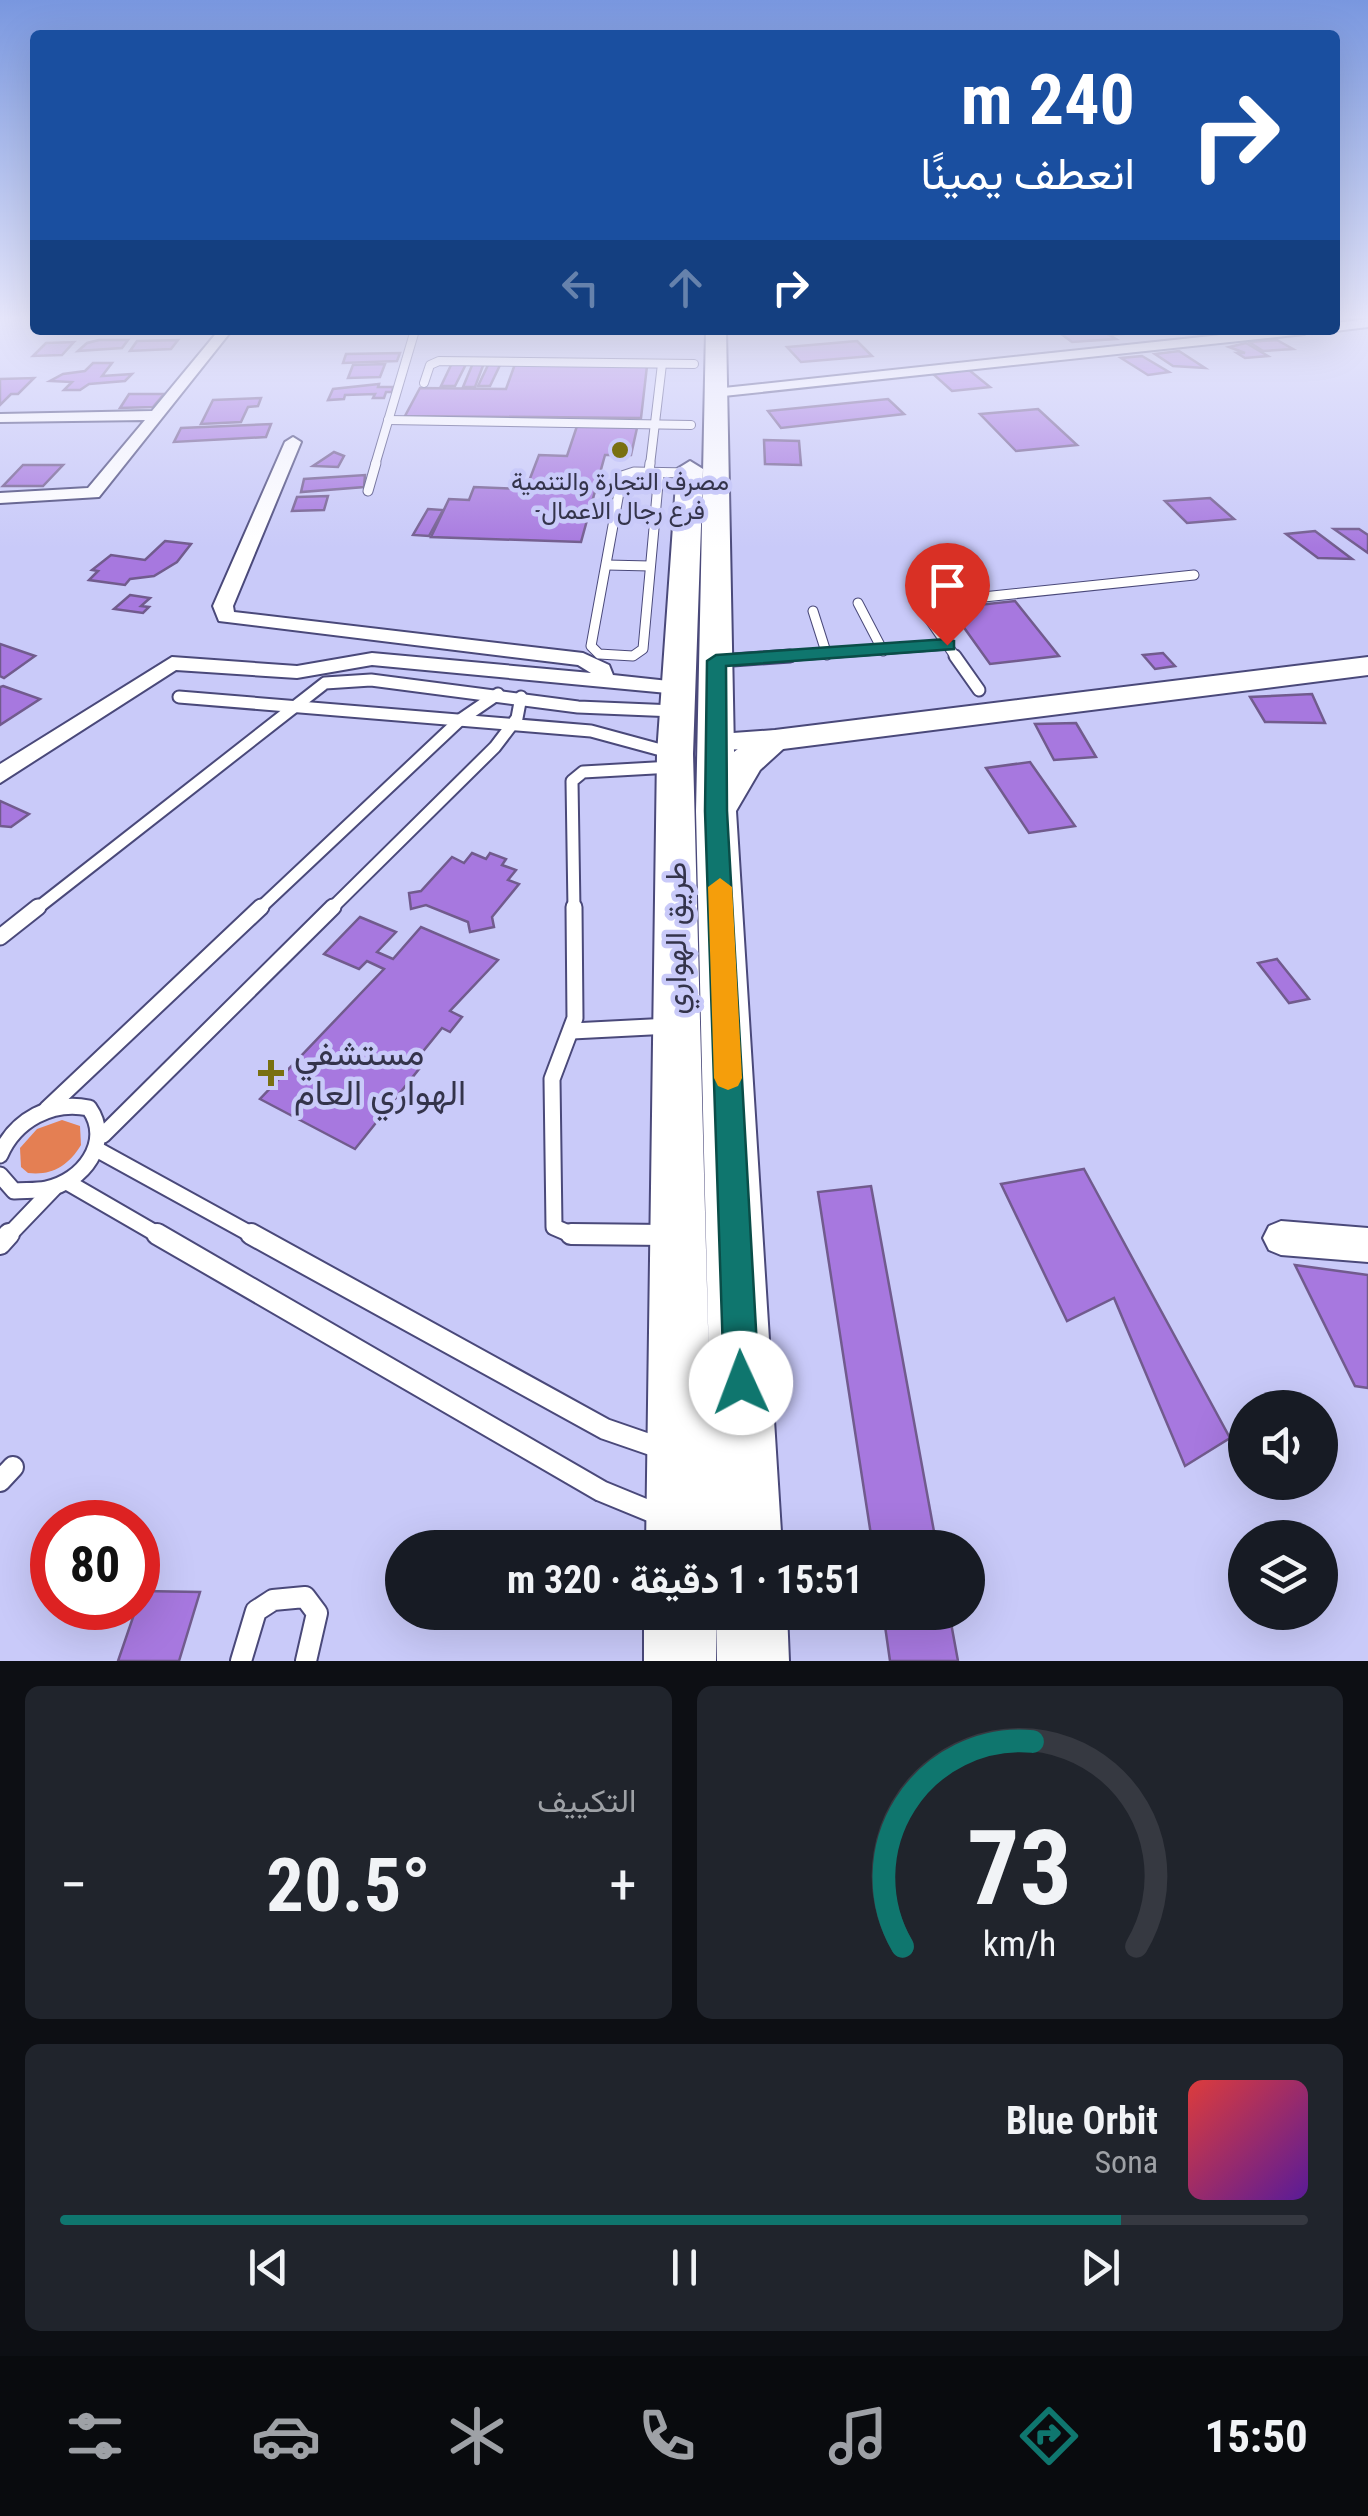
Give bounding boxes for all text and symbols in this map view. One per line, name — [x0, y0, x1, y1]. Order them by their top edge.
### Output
text: 240 m — [961, 59, 1135, 141]
icon: right — [1170, 70, 1300, 200]
text: انعطف يمينًا — [920, 147, 1135, 200]
icon: left — [553, 260, 608, 315]
icon: ahead — [658, 260, 713, 315]
icon: right — [763, 260, 818, 315]
marker: مصرف التجارة والتنمية -فرع رجال الاعمال — [609, 439, 631, 461]
place label: مصرف التجارة والتنمية -فرع رجال الاعمال — [511, 467, 729, 527]
pin — [905, 543, 990, 646]
icon: arrive — [920, 558, 975, 613]
street label: طريق الهواري — [658, 862, 700, 1014]
place label: مستشفي الهواري العام — [294, 1033, 466, 1122]
marker: مستشفي الهواري العام — [258, 1060, 284, 1086]
position arrow — [689, 1331, 793, 1435]
map controls — [1228, 1390, 1338, 1630]
button: sound — [1228, 1390, 1338, 1500]
speed limit sign: 80 — [30, 1500, 160, 1630]
button: layers — [1228, 1520, 1338, 1630]
text: 15:51 · 1 دقيقة · 320 m — [507, 1558, 863, 1602]
text: التكييف — [537, 1782, 637, 1820]
text: 73 — [967, 1808, 1072, 1929]
text: 20.5° — [266, 1841, 431, 1929]
text: − — [60, 1853, 88, 1917]
text: + — [609, 1853, 637, 1917]
text: km/h — [983, 1923, 1057, 1965]
text: Blue Orbit — [1006, 2099, 1158, 2143]
text: Sona — [1095, 2143, 1158, 2181]
icon: previous — [241, 2240, 296, 2295]
icon: pause — [657, 2240, 712, 2295]
icon: next — [1073, 2240, 1128, 2295]
icon: filters — [60, 2401, 130, 2471]
icon: car — [251, 2401, 321, 2471]
icon: climate — [442, 2401, 512, 2471]
icon: phone — [632, 2401, 702, 2471]
icon: music — [823, 2401, 893, 2471]
icon: directions — [1014, 2401, 1084, 2471]
text: 15:50 — [1204, 2410, 1308, 2463]

